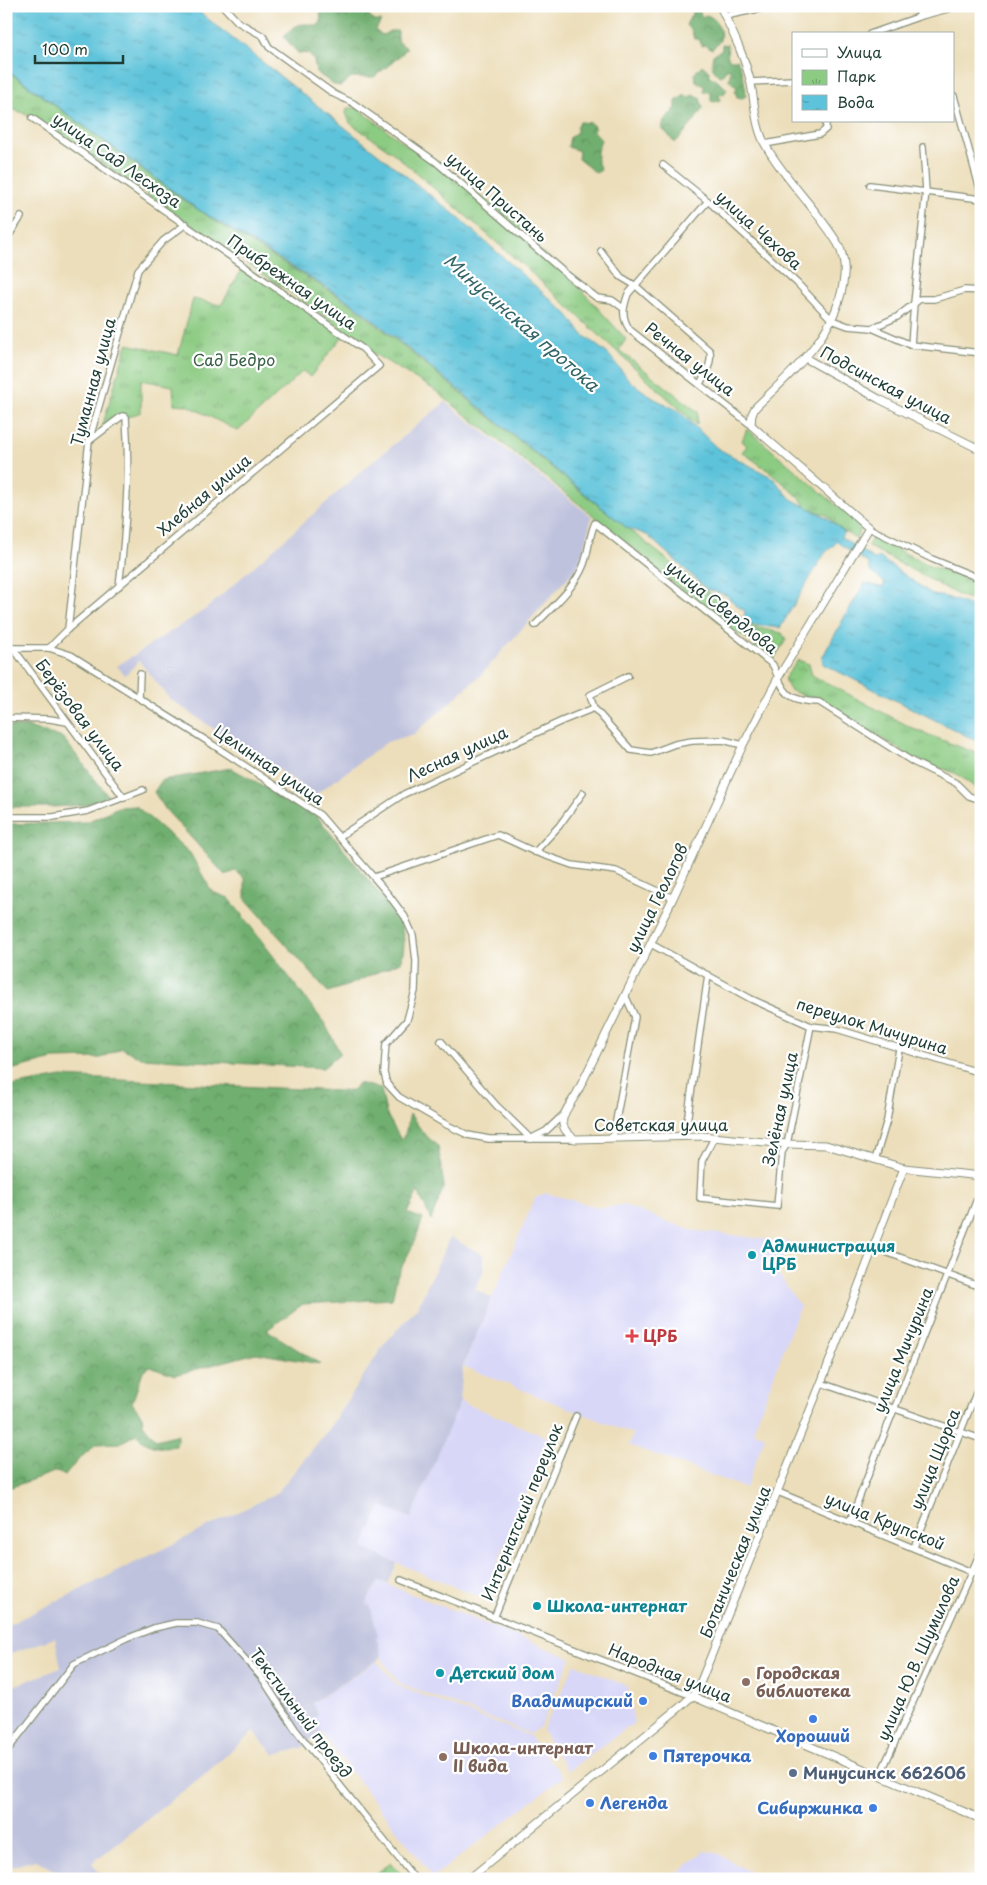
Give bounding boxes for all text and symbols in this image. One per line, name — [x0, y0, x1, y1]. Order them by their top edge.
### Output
scale bar — [35, 32, 122, 64]
legend — [792, 32, 954, 122]
text: 100 m — [42, 37, 88, 60]
text: Улица — [837, 40, 882, 63]
text: Парк — [837, 64, 876, 87]
text: Вода — [837, 90, 875, 113]
street label: улица Сад Лесхоза — [48, 106, 187, 213]
street label: улица Пристань — [442, 145, 554, 247]
street label: улица Чехова — [711, 184, 808, 275]
street label: Прибрежная улица — [223, 228, 362, 335]
water label: Минусинская протока — [438, 247, 606, 398]
street label: Туманная улица — [63, 315, 121, 449]
street label: Речная улица — [641, 316, 741, 401]
street label: Подсинская улица — [817, 339, 956, 429]
park label: Сад Бедро — [193, 347, 275, 371]
street label: Хлебная улица — [151, 448, 256, 541]
street label: улица Свердлова — [662, 554, 784, 659]
street label: Берёзовая улица — [31, 653, 131, 775]
street label: Целинная улица — [209, 718, 330, 810]
street label: Лесная улица — [402, 719, 511, 787]
street label: улица Геологов — [619, 839, 693, 956]
street label: переулок Мичурина — [794, 991, 951, 1059]
street label: Зелёная улица — [755, 1049, 803, 1168]
street label: Советская улица — [594, 1112, 728, 1136]
place label: Администрация ЦРБ — [762, 1233, 895, 1275]
marker: Администрация ЦРБ — [746, 1249, 758, 1261]
street label: улица Мичурина — [866, 1283, 938, 1416]
place label: ЦРБ — [643, 1323, 677, 1347]
marker: ЦРБ — [625, 1329, 639, 1343]
street label: улица Щорса — [903, 1405, 965, 1513]
street label: Интернатский переулок — [474, 1419, 568, 1604]
street label: Ботаническая улица — [693, 1482, 776, 1641]
street label: улица Крупской — [822, 1485, 949, 1555]
street label: улица Ю.В. Шумилова — [870, 1571, 964, 1744]
place label: Школа-интернат — [547, 1593, 688, 1617]
marker: Школа-интернат — [531, 1600, 543, 1612]
street label: Народная улица — [605, 1636, 736, 1708]
street label: Текстильный проезд — [245, 1642, 359, 1783]
place label: Детский дом — [449, 1660, 555, 1684]
place label: Городская библиотека — [756, 1660, 851, 1702]
marker: Детский дом — [434, 1667, 446, 1679]
marker: Городская библиотека — [740, 1676, 752, 1688]
place label: Владимирский — [511, 1688, 633, 1712]
marker: Владимирский — [637, 1695, 649, 1707]
marker: Хороший — [807, 1713, 819, 1725]
place label: Хороший — [776, 1723, 850, 1747]
place label: Школа-интернат II вида — [453, 1735, 594, 1777]
place label: Пятерочка — [663, 1743, 751, 1767]
marker: Пятерочка — [647, 1750, 659, 1762]
marker: Школа-интернат II вида — [437, 1751, 449, 1763]
place label: Минусинск 662606 — [803, 1760, 966, 1784]
marker: Минусинск 662606 — [787, 1767, 799, 1779]
place label: Легенда — [600, 1790, 668, 1814]
place label: Сибиржинка — [757, 1795, 863, 1819]
marker: Легенда — [584, 1797, 596, 1809]
marker: Сибиржинка — [867, 1802, 879, 1814]

